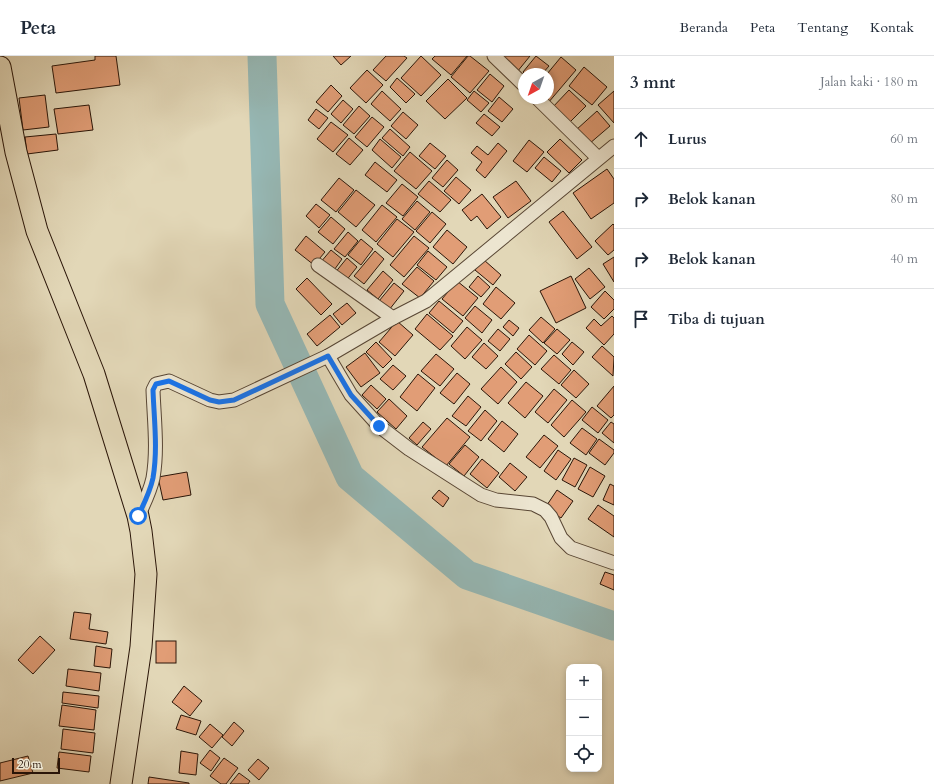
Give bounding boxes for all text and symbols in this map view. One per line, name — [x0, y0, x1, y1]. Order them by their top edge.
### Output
text: Peta — [20, 15, 56, 41]
text: Beranda — [680, 18, 728, 37]
text: Peta — [750, 18, 775, 37]
text: Tentang — [797, 18, 848, 37]
text: Kontak — [870, 18, 914, 37]
north arrow — [518, 68, 554, 104]
text: 3 mnt — [630, 71, 675, 94]
text: Jalan kaki · 180 m — [820, 73, 918, 91]
icon: ahead — [630, 128, 652, 150]
text: Lurus — [668, 129, 707, 149]
text: 60 m — [890, 130, 918, 148]
icon: right — [630, 188, 652, 210]
text: Belok kanan — [668, 189, 756, 209]
text: 80 m — [890, 190, 918, 208]
icon: right — [630, 248, 652, 270]
text: Belok kanan — [668, 249, 756, 269]
text: 40 m — [890, 250, 918, 268]
icon: arrive — [630, 308, 652, 330]
text: Tiba di tujuan — [668, 309, 765, 329]
route end — [370, 417, 388, 435]
route start — [129, 507, 147, 525]
map controls — [566, 664, 602, 772]
button: + — [566, 664, 602, 700]
button: − — [566, 700, 602, 736]
button: locate — [566, 736, 602, 772]
scale bar — [12, 756, 60, 775]
text: 20 m — [18, 757, 42, 772]

